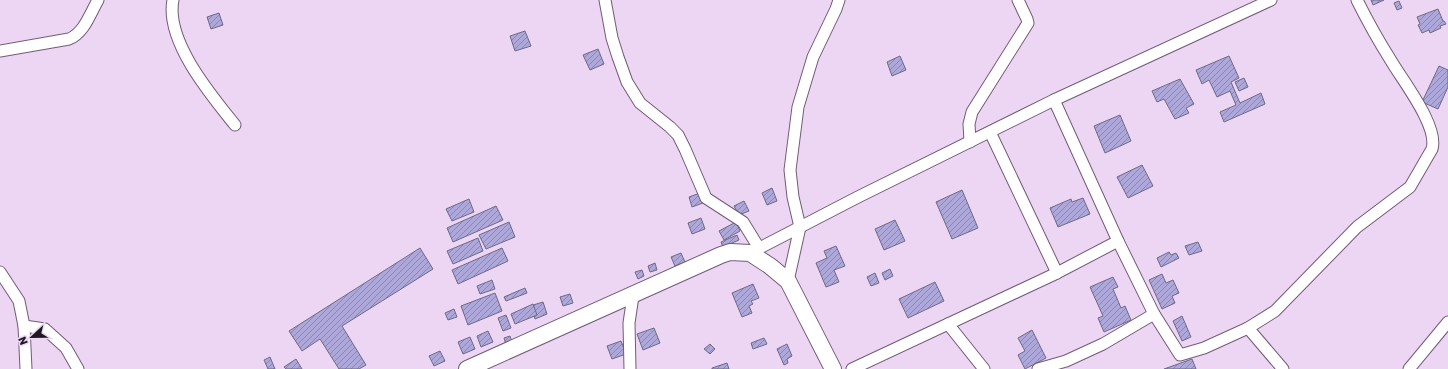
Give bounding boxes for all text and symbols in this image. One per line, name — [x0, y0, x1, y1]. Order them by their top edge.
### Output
north arrow — [12, 317, 52, 357]
text: N — [16, 334, 31, 347]

